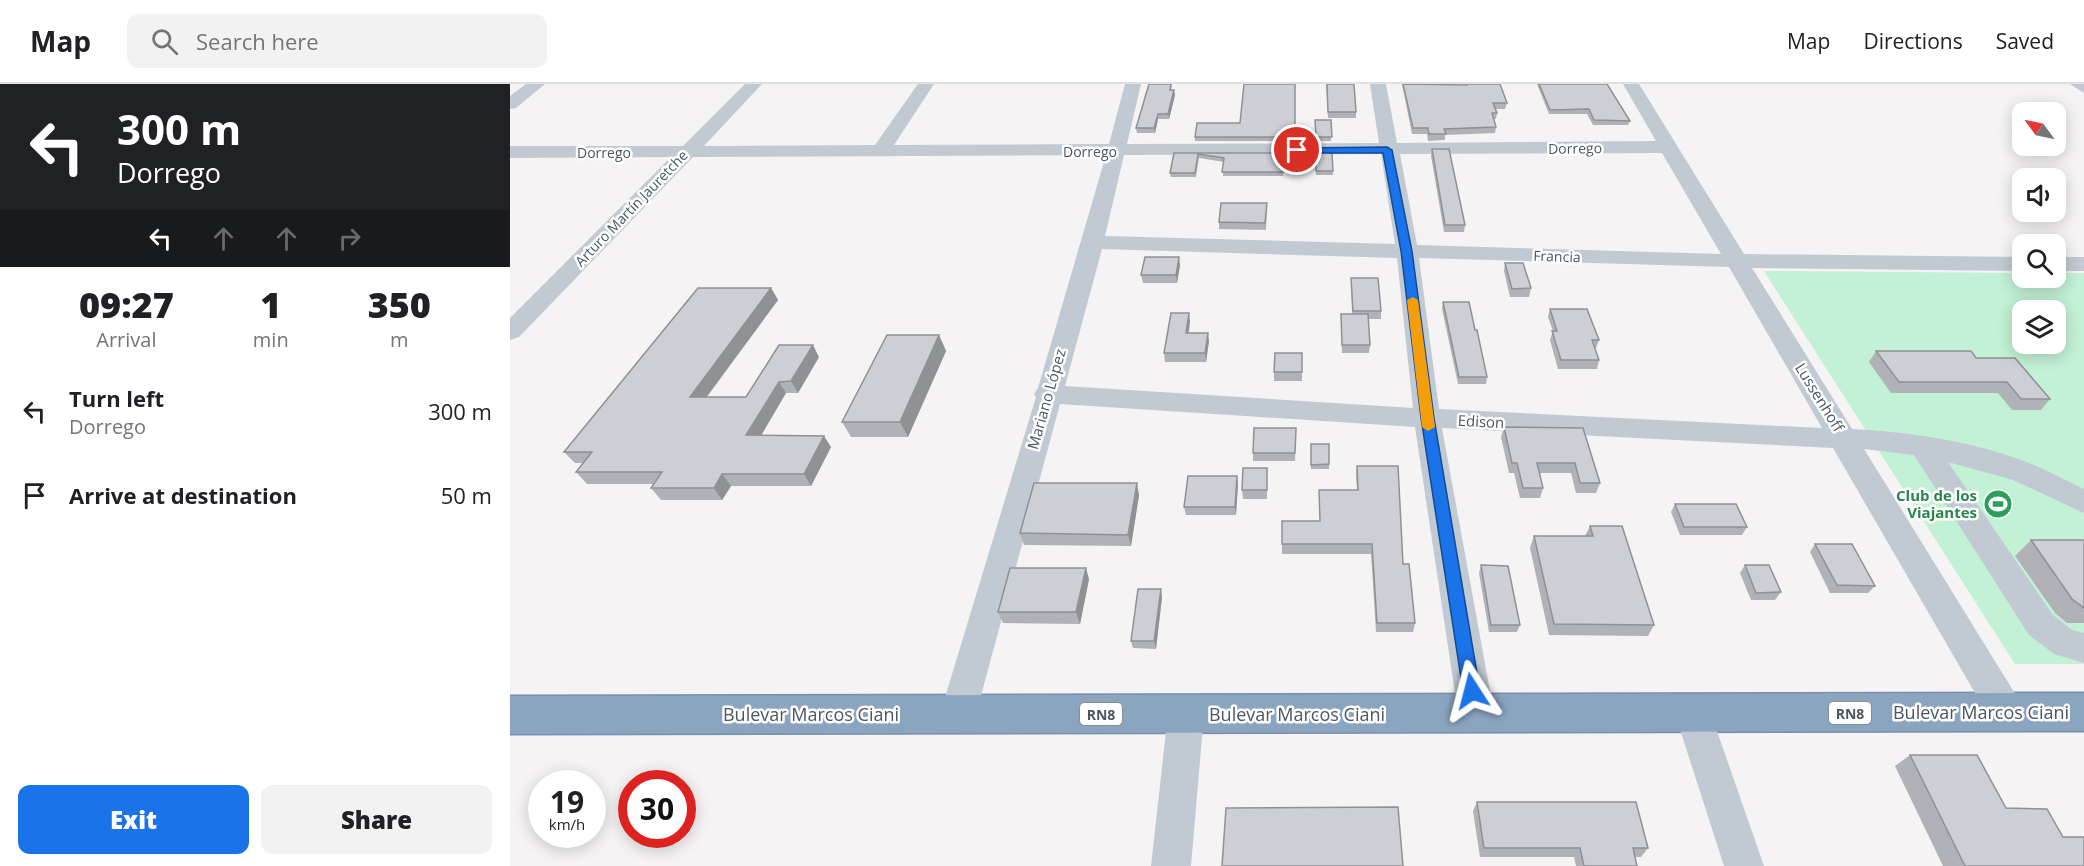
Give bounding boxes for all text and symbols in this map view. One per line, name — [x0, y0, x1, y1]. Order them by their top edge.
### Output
search box — [127, 14, 547, 68]
text: Map — [30, 22, 91, 60]
icon: search — [148, 25, 181, 58]
text: Search here — [196, 26, 319, 56]
text: Map — [1787, 27, 1830, 55]
text: Directions — [1863, 27, 1963, 55]
text: Saved — [1996, 27, 2054, 55]
text: 300 m — [117, 100, 241, 157]
north arrow — [2012, 102, 2066, 156]
map controls — [2012, 102, 2066, 354]
icon: left — [18, 108, 96, 186]
pin — [1271, 124, 1322, 175]
icon: arrive — [1280, 133, 1313, 166]
street label: Dorrego — [1548, 138, 1602, 158]
street label: Dorrego — [1063, 142, 1117, 161]
street label: Dorrego — [577, 143, 631, 162]
street label: Arturo Martín Jauretche — [570, 146, 692, 270]
text: Dorrego — [117, 154, 221, 191]
button: sound — [2012, 168, 2066, 222]
icon: left — [144, 222, 177, 255]
icon: ahead — [207, 222, 240, 255]
icon: ahead — [270, 222, 303, 255]
icon: right — [333, 222, 366, 255]
button: search — [2012, 234, 2066, 288]
street label: Francia — [1533, 246, 1581, 266]
text: 09:27 — [79, 280, 174, 329]
text: 1 — [260, 280, 281, 329]
text: 350 — [368, 280, 431, 329]
button: layers — [2012, 300, 2066, 354]
text: Arrival — [96, 326, 157, 353]
text: min — [253, 326, 289, 353]
text: m — [390, 326, 409, 353]
street label: Mariano López — [1022, 346, 1070, 452]
street label: Lussenhoff — [1791, 359, 1849, 436]
text: Turn left — [69, 383, 164, 413]
icon: left — [18, 395, 51, 428]
text: 300 m — [428, 396, 492, 426]
street label: Edison — [1457, 410, 1505, 432]
text: Dorrego — [69, 413, 146, 440]
icon: arrive — [18, 479, 51, 512]
text: Arrive at destination — [69, 480, 297, 510]
text: 50 m — [441, 480, 492, 510]
place label: Club de los Viajantes — [1896, 485, 1977, 522]
sports icon: Club de los Viajantes — [1982, 488, 2014, 520]
position arrow — [1440, 659, 1504, 723]
street label: Bulevar Marcos Ciani — [1893, 700, 2069, 724]
street label: Bulevar Marcos Ciani — [723, 702, 899, 726]
street label: Bulevar Marcos Ciani — [1209, 702, 1385, 726]
road number: RN8 — [1829, 702, 1871, 724]
road number: RN8 — [1080, 703, 1122, 725]
speed limit sign: 30 — [618, 770, 696, 848]
text: 19 — [550, 781, 584, 822]
button: Exit — [18, 785, 249, 854]
button: Share — [261, 785, 492, 854]
text: km/h — [549, 814, 585, 834]

